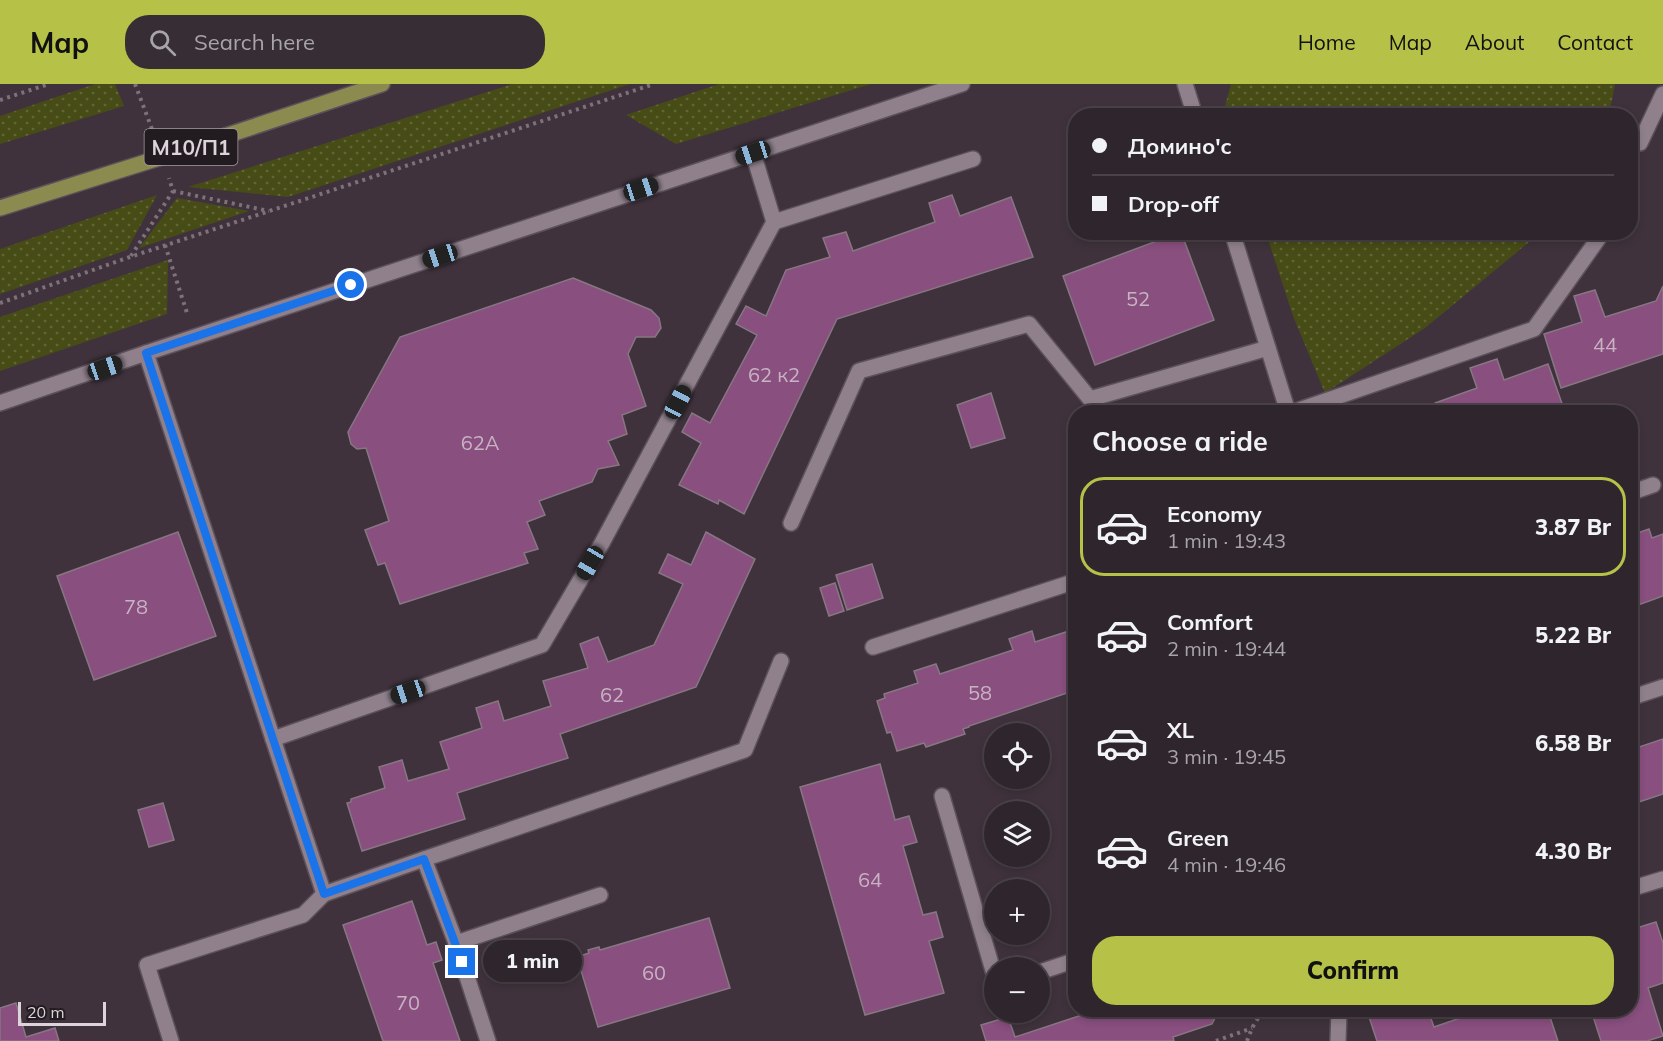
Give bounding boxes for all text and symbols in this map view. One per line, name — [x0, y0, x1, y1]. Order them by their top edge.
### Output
search box — [125, 15, 545, 69]
text: Map — [30, 25, 89, 60]
icon: search — [146, 26, 179, 59]
text: Search here — [194, 28, 315, 56]
text: Home — [1298, 29, 1356, 55]
text: Map — [1389, 29, 1432, 55]
text: About — [1465, 29, 1524, 55]
text: Contact — [1557, 29, 1633, 55]
road number: М10/П1 — [144, 129, 237, 165]
text: Домино'c — [1128, 132, 1232, 160]
car — [733, 139, 773, 167]
car — [621, 175, 661, 203]
text: Drop-off — [1128, 190, 1219, 218]
car — [420, 242, 460, 270]
route start — [337, 271, 364, 298]
house number: 52 — [1126, 286, 1150, 311]
house number: 44 — [1593, 332, 1617, 357]
car — [85, 354, 125, 382]
house number: 62 к2 — [748, 362, 800, 387]
car — [662, 382, 694, 422]
text: Choose a ride — [1092, 424, 1268, 458]
house number: 62А — [461, 430, 500, 455]
icon: car — [1095, 500, 1149, 554]
text: Economy — [1167, 500, 1262, 528]
text: 3.87 Br — [1535, 513, 1611, 541]
text: 1 min · 19:43 — [1167, 528, 1286, 553]
car — [573, 543, 607, 583]
house number: 78 — [124, 594, 148, 619]
icon: car — [1095, 608, 1149, 662]
text: Comfort — [1167, 608, 1253, 636]
text: 5.22 Br — [1535, 621, 1611, 649]
text: 2 min · 19:44 — [1167, 636, 1286, 661]
car — [388, 678, 428, 706]
house number: 58 — [968, 680, 992, 705]
house number: 62 — [600, 682, 624, 707]
icon: car — [1095, 716, 1149, 770]
text: XL — [1167, 716, 1194, 744]
map controls — [984, 723, 1050, 1023]
button: locate — [984, 723, 1050, 789]
text: 6.58 Br — [1535, 729, 1611, 757]
text: 3 min · 19:45 — [1167, 744, 1286, 769]
button: layers — [984, 801, 1050, 867]
icon: car — [1095, 824, 1149, 878]
text: Green — [1167, 824, 1229, 852]
text: 4.30 Br — [1535, 837, 1611, 865]
text: 4 min · 19:46 — [1167, 852, 1286, 877]
house number: 64 — [858, 867, 882, 892]
button: + — [984, 879, 1050, 945]
button: Confirm — [1092, 936, 1614, 1005]
callout: 1 min — [483, 941, 582, 983]
route end — [448, 948, 475, 975]
text: 1 min — [506, 948, 559, 973]
button: − — [984, 957, 1050, 1023]
house number: 60 — [642, 960, 666, 985]
house number: 70 — [396, 990, 420, 1015]
scale bar — [18, 999, 106, 1026]
text: 20 m — [27, 1002, 64, 1022]

